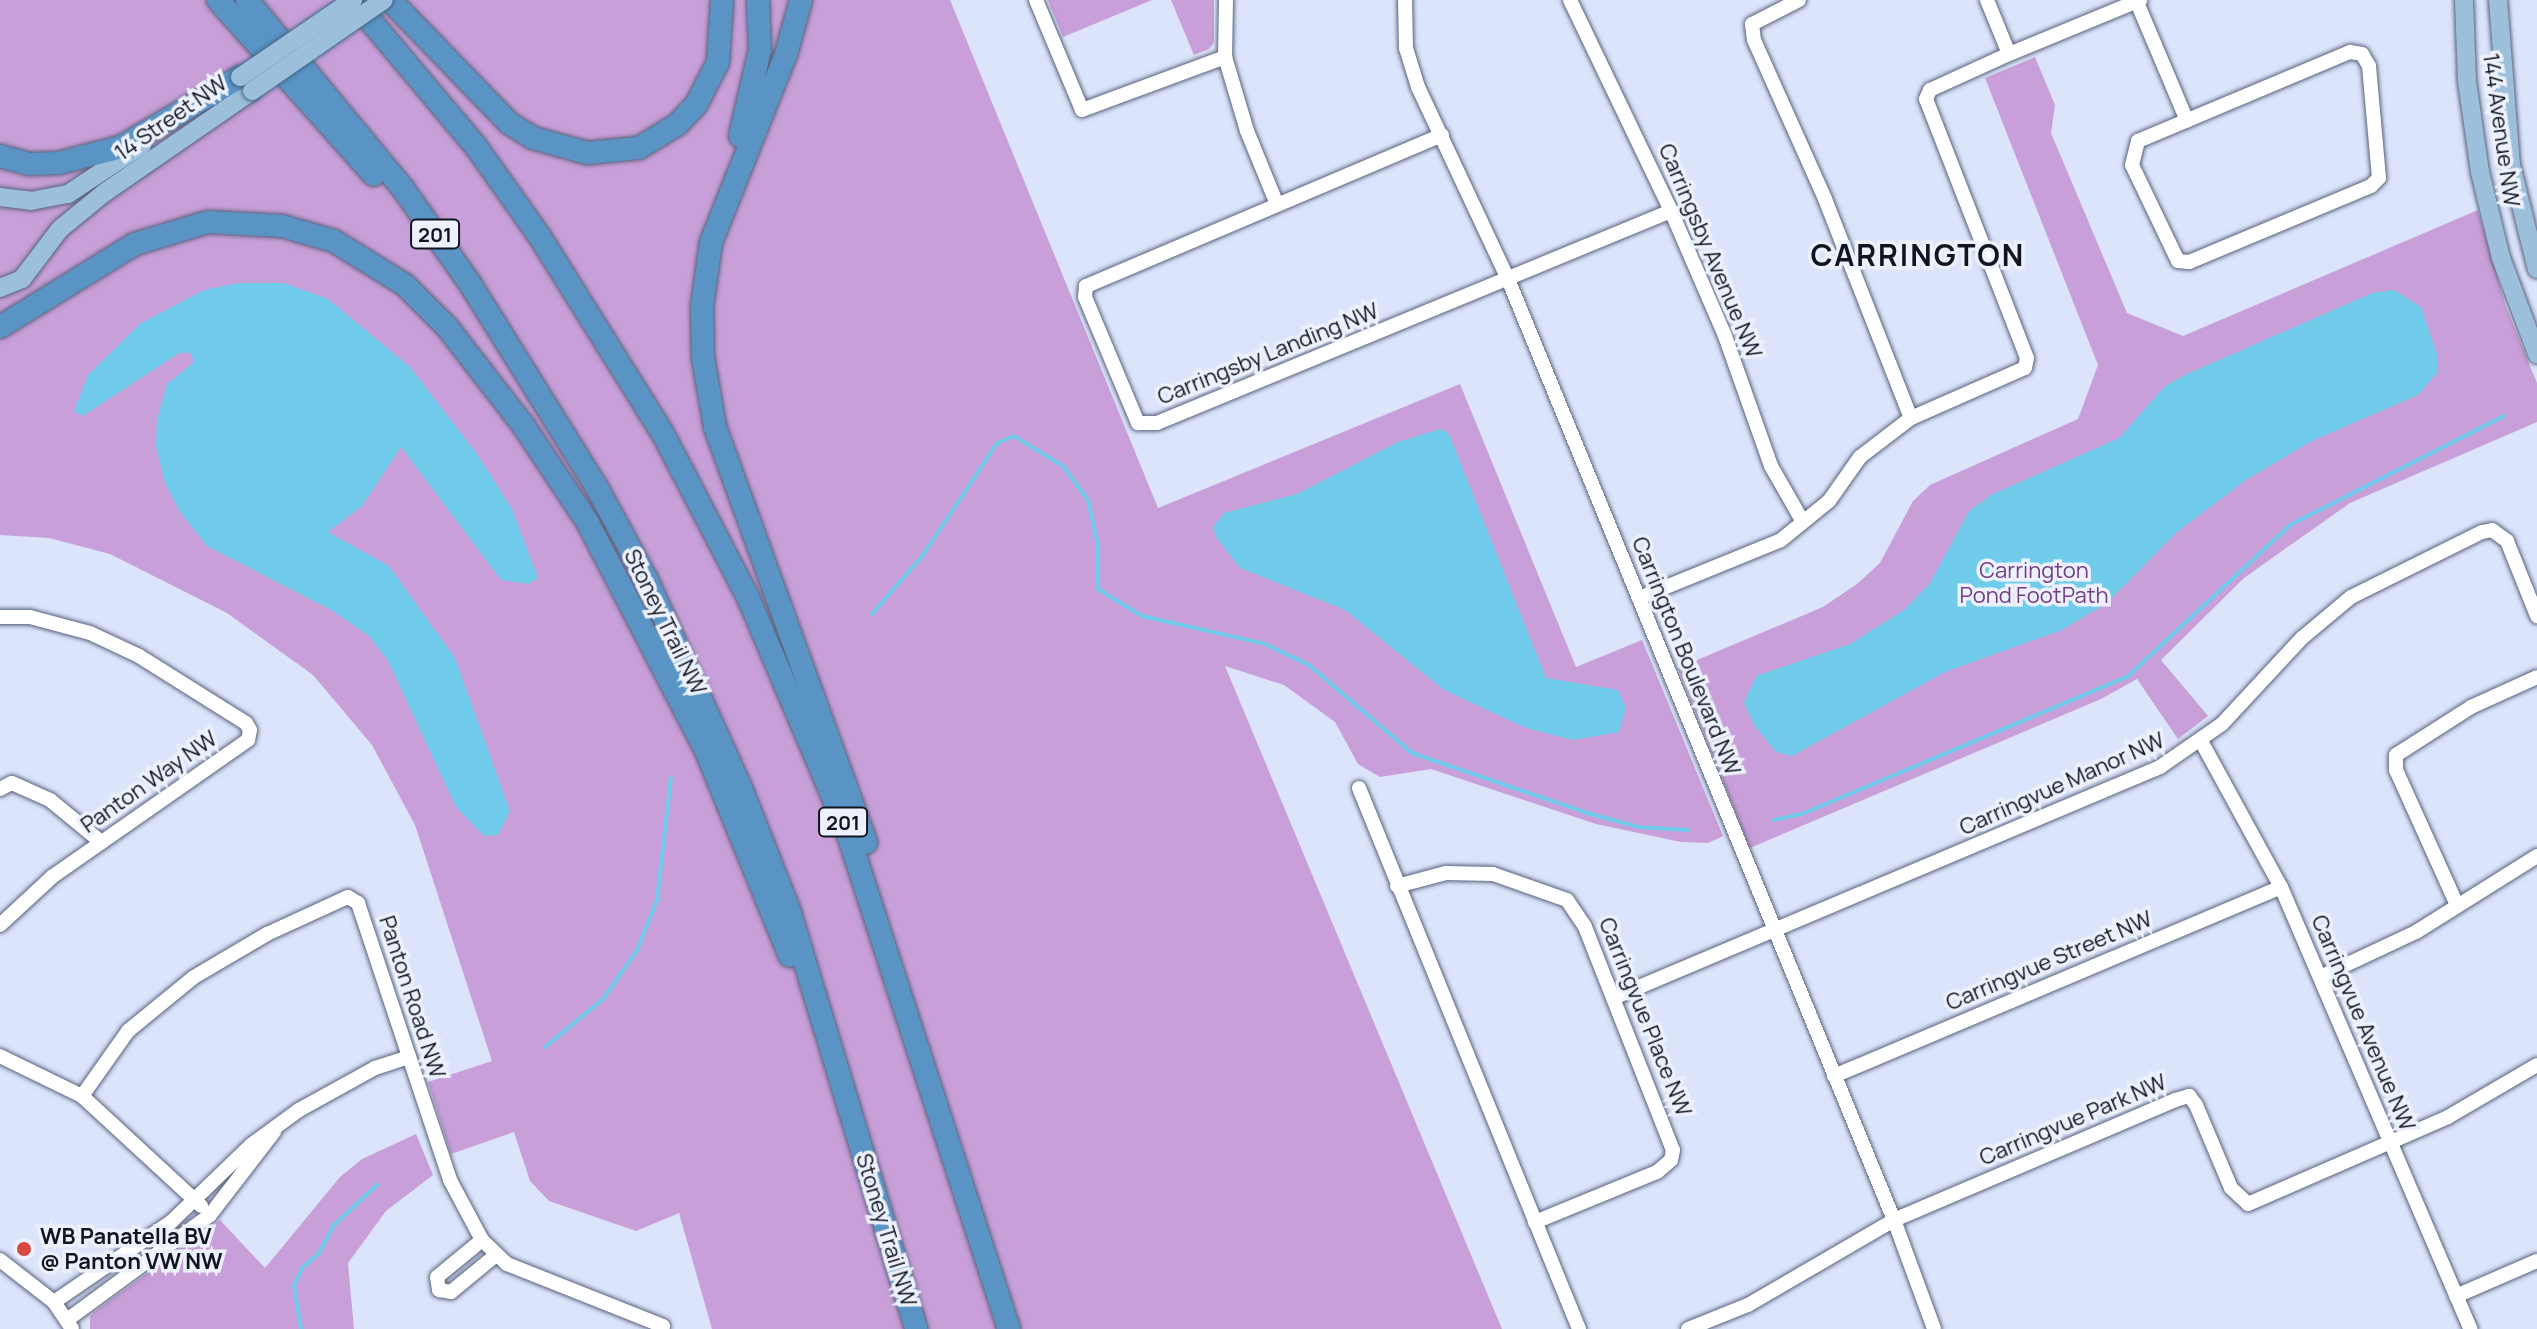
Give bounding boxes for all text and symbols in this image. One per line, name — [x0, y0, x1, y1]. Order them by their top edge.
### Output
street label: 144 Avenue NW — [2477, 52, 2525, 208]
street label: 14 Street NW — [110, 70, 232, 166]
street label: Carringsby Avenue NW — [1653, 140, 1767, 362]
road number: 201 — [409, 218, 461, 250]
district label: CARRINGTON — [1811, 237, 2025, 273]
street label: Carringsby Landing NW — [1154, 298, 1382, 410]
street label: Carrington Boulevard NW — [1626, 533, 1746, 779]
street label: Stoney Trail NW — [618, 545, 712, 699]
park label: Carrington Pond FootPath — [1959, 557, 2109, 608]
street label: Panton Way NW — [76, 725, 222, 839]
street label: Carringvue Manor NW — [1956, 727, 2168, 841]
road number: 201 — [817, 806, 869, 838]
street label: Carringvue Street NW — [1942, 906, 2156, 1016]
street label: Carringvue Avenue NW — [2306, 911, 2420, 1135]
street label: Panton Road NW — [373, 913, 451, 1081]
street label: Carringvue Place NW — [1593, 914, 1697, 1120]
street label: Carringvue Park NW — [1976, 1069, 2170, 1171]
street label: Stoney Trail NW — [850, 1150, 922, 1310]
place label: WB Panatella BV @ Panton VW NW — [40, 1223, 223, 1274]
marker: WB Panatella BV @ Panton VW NW — [15, 1240, 33, 1258]

